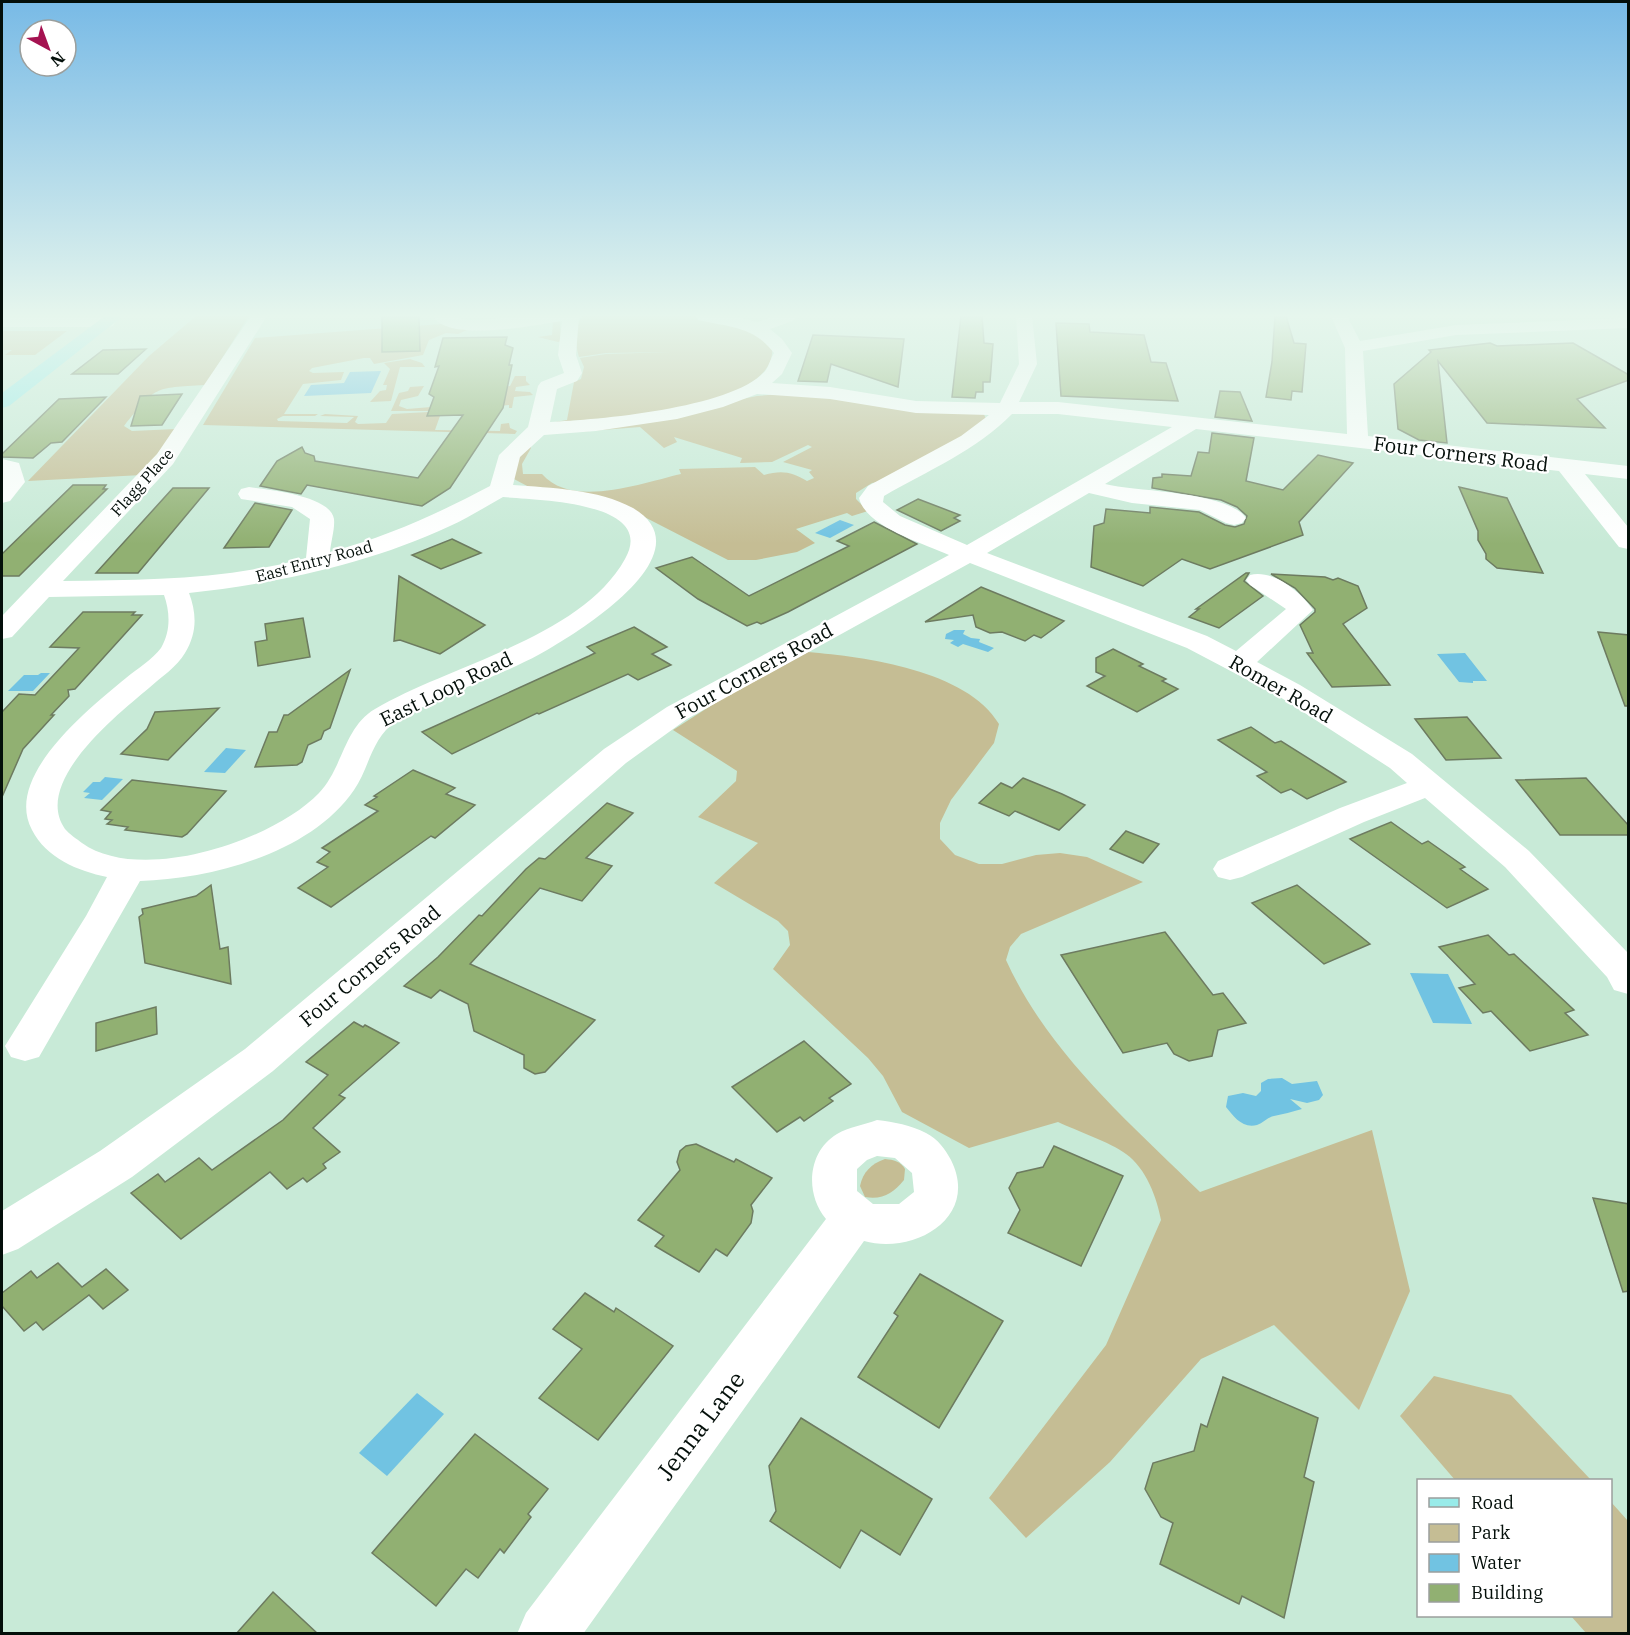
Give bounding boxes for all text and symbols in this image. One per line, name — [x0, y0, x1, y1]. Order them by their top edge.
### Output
north arrow — [18, 18, 78, 78]
text: N — [47, 48, 69, 71]
street label: Four Corners Road — [1372, 429, 1550, 478]
street label: Flagg Place — [106, 444, 178, 520]
street label: East Entry Road — [253, 536, 375, 586]
street label: Four Corners Road — [670, 616, 837, 725]
street label: East Loop Road — [375, 645, 517, 732]
street label: Romer Road — [1225, 648, 1338, 729]
street label: Four Corners Road — [293, 899, 446, 1033]
street label: Jenna Lane — [649, 1364, 752, 1486]
legend — [1417, 1479, 1612, 1617]
text: Road — [1471, 1491, 1514, 1514]
text: Park — [1471, 1521, 1511, 1544]
text: Water — [1471, 1551, 1521, 1574]
text: Building — [1471, 1581, 1543, 1604]

